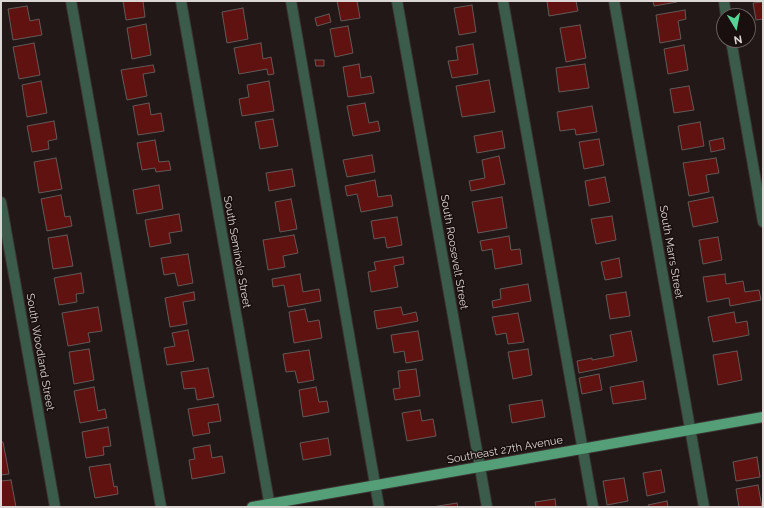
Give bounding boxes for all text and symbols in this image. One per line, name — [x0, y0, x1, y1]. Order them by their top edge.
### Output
north arrow — [716, 8, 756, 48]
text: N — [733, 32, 743, 46]
street label: South Roosevelt Street — [437, 194, 471, 310]
street label: South Seminole Street — [221, 195, 253, 309]
street label: South Marrs Street — [656, 204, 686, 300]
street label: South Woodland Street — [23, 292, 57, 412]
street label: Southeast 27th Avenue — [446, 433, 564, 467]

